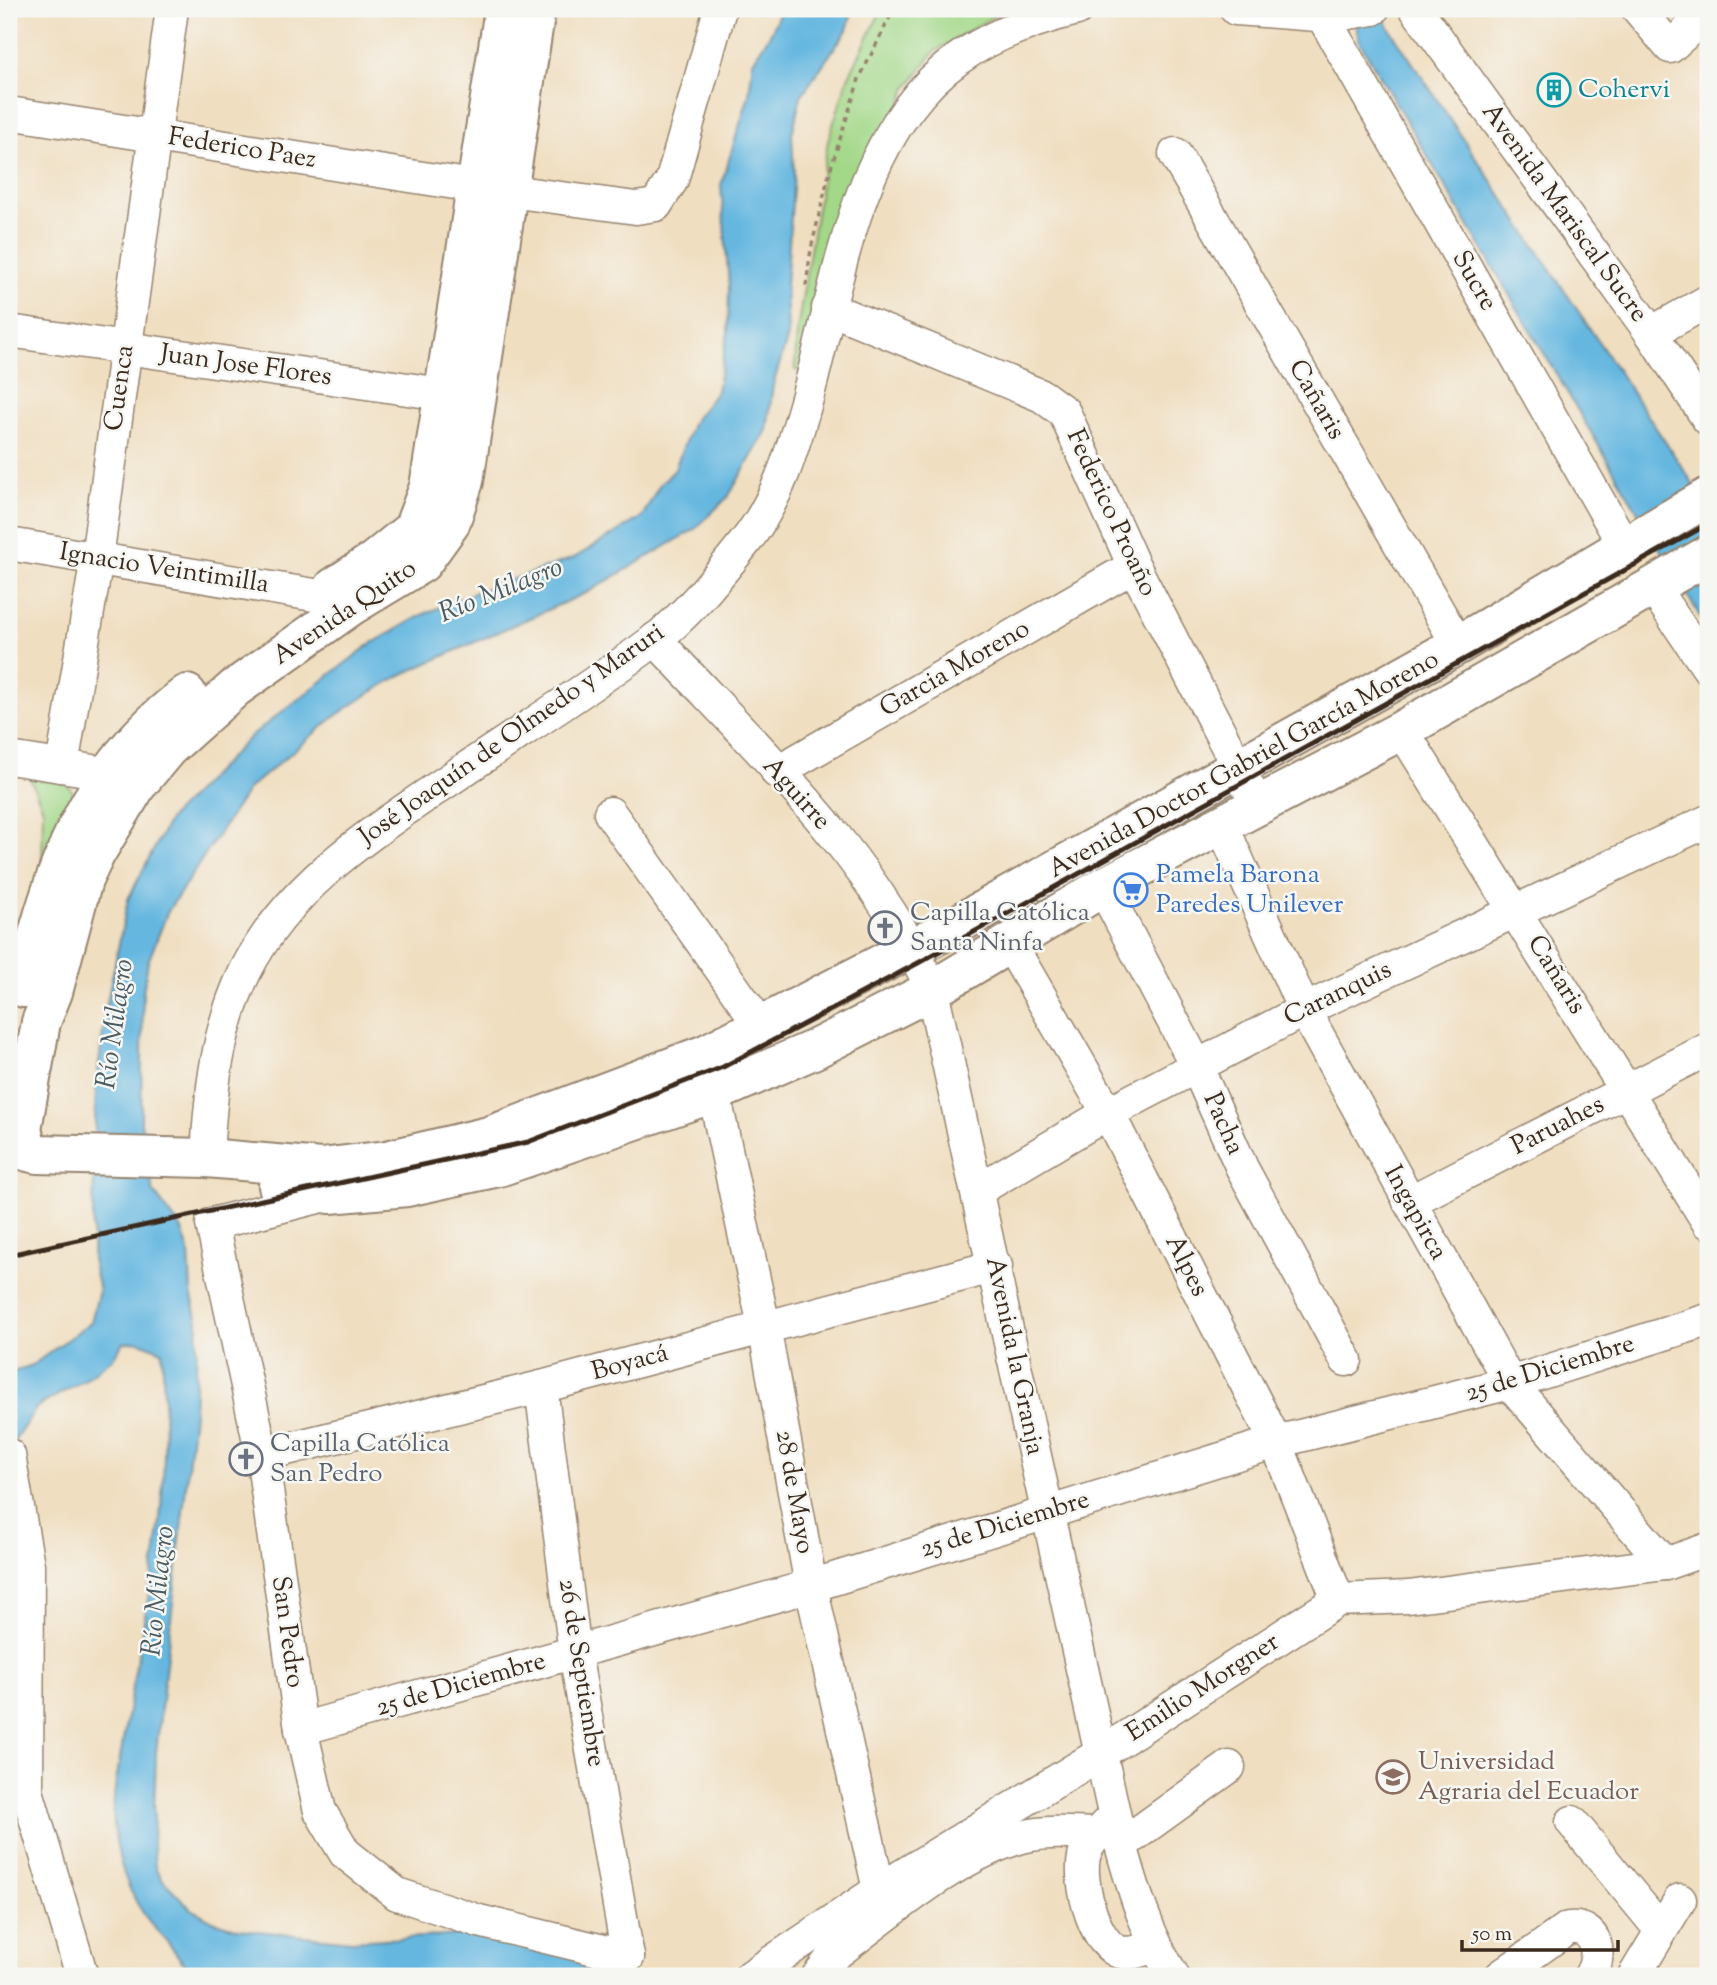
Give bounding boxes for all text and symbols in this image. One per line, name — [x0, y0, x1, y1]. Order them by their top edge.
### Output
building icon: Cohervi — [1535, 71, 1573, 109]
place label: Cohervi — [1578, 72, 1670, 109]
street label: Avenida Mariscal Sucre — [1474, 97, 1654, 329]
street label: Federico Paez — [165, 119, 319, 179]
street label: Sucre — [1444, 245, 1504, 317]
street label: Juan Jose Flores — [156, 335, 334, 396]
street label: Cuenca — [96, 343, 144, 433]
street label: Cañaris — [1278, 353, 1354, 447]
street label: Federico Proaño — [1056, 423, 1166, 603]
street label: Ignacio Veintimilla — [57, 534, 271, 604]
water label: Río Milagro — [433, 548, 569, 634]
street label: Avenida Quito — [266, 551, 424, 675]
street label: Garcia Moreno — [873, 611, 1037, 727]
street label: José Joaquín de Olmedo y Maruri — [350, 615, 672, 856]
street label: Avenida Doctor Gabriel García Moreno — [1042, 642, 1446, 888]
street label: Aguirre — [753, 749, 839, 839]
place label: Pamela Barona Paredes Unilever — [1156, 857, 1344, 924]
supermarket icon: Pamela Barona Paredes Unilever — [1112, 871, 1150, 909]
place label: Capilla Católica Santa Ninfa — [910, 895, 1090, 962]
church icon: Capilla Católica Santa Ninfa — [866, 909, 904, 947]
street label: Cañaris — [1517, 928, 1595, 1022]
street label: Caranquis — [1278, 952, 1398, 1036]
water label: Río Milagro — [87, 957, 145, 1091]
street label: Pacha — [1193, 1087, 1253, 1161]
street label: Paruahes — [1505, 1087, 1611, 1165]
street label: Ingapirca — [1374, 1159, 1456, 1267]
street label: Alpes — [1155, 1229, 1217, 1303]
street label: Avenida la Granja — [975, 1254, 1053, 1458]
street label: 25 de Diciembre — [1461, 1326, 1639, 1412]
street label: Boyacá — [587, 1335, 673, 1391]
place label: Capilla Católica San Pedro — [270, 1426, 450, 1493]
street label: 28 de Mayo — [765, 1427, 823, 1557]
church icon: Capilla Católica San Pedro — [227, 1440, 265, 1478]
street label: 25 de Diciembre — [916, 1482, 1094, 1568]
water label: Río Milagro — [132, 1524, 186, 1658]
street label: San Pedro — [261, 1574, 313, 1690]
street label: 26 de Septiembre — [548, 1576, 614, 1770]
street label: Emilio Morgner — [1119, 1624, 1287, 1751]
street label: 25 de Diciembre — [372, 1643, 550, 1727]
place label: Universidad Agraria del Ecuador — [1418, 1744, 1639, 1811]
school or university icon: Universidad Agraria del Ecuador — [1374, 1758, 1412, 1796]
scale bar — [1462, 1908, 1617, 1952]
text: 50 m — [1471, 1920, 1512, 1950]

